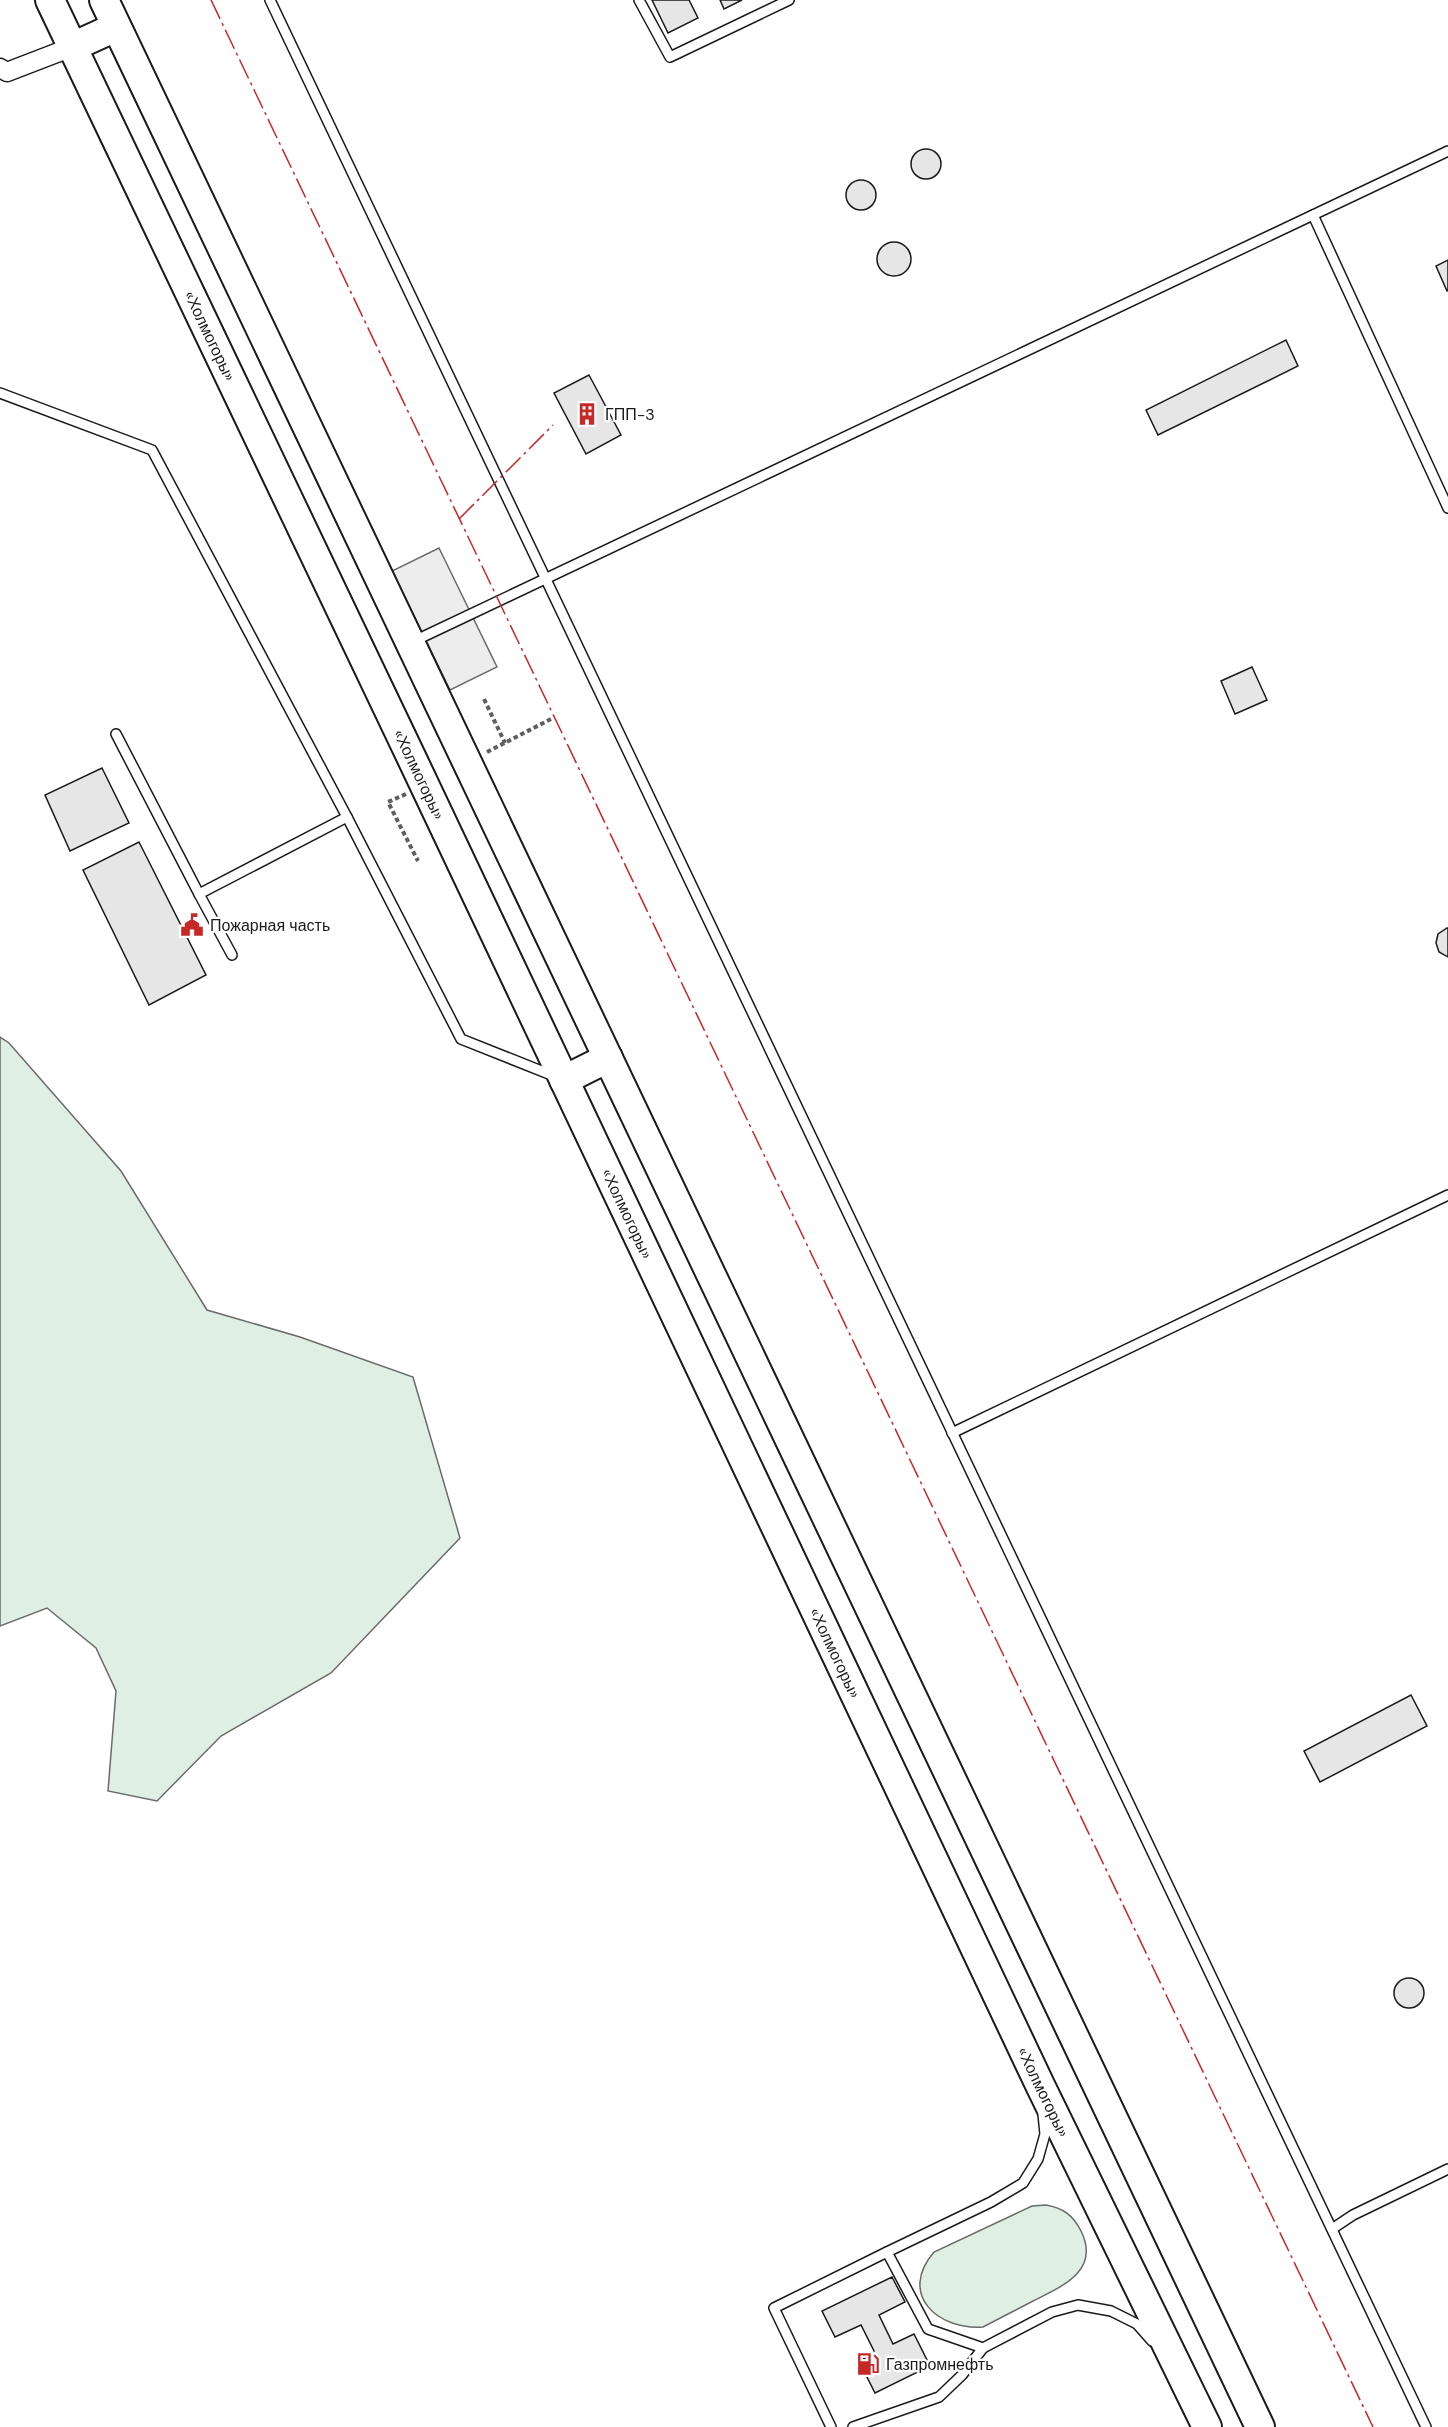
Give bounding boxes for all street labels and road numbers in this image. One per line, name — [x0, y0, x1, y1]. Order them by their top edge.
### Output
street label: «Холмогоры» — [180, 287, 241, 384]
street label: «Холмогоры» — [389, 726, 450, 823]
street label: «Холмогоры» — [597, 1165, 658, 1262]
street label: «Холмогоры» — [805, 1604, 866, 1701]
street label: «Холмогоры» — [1013, 2044, 1074, 2141]

